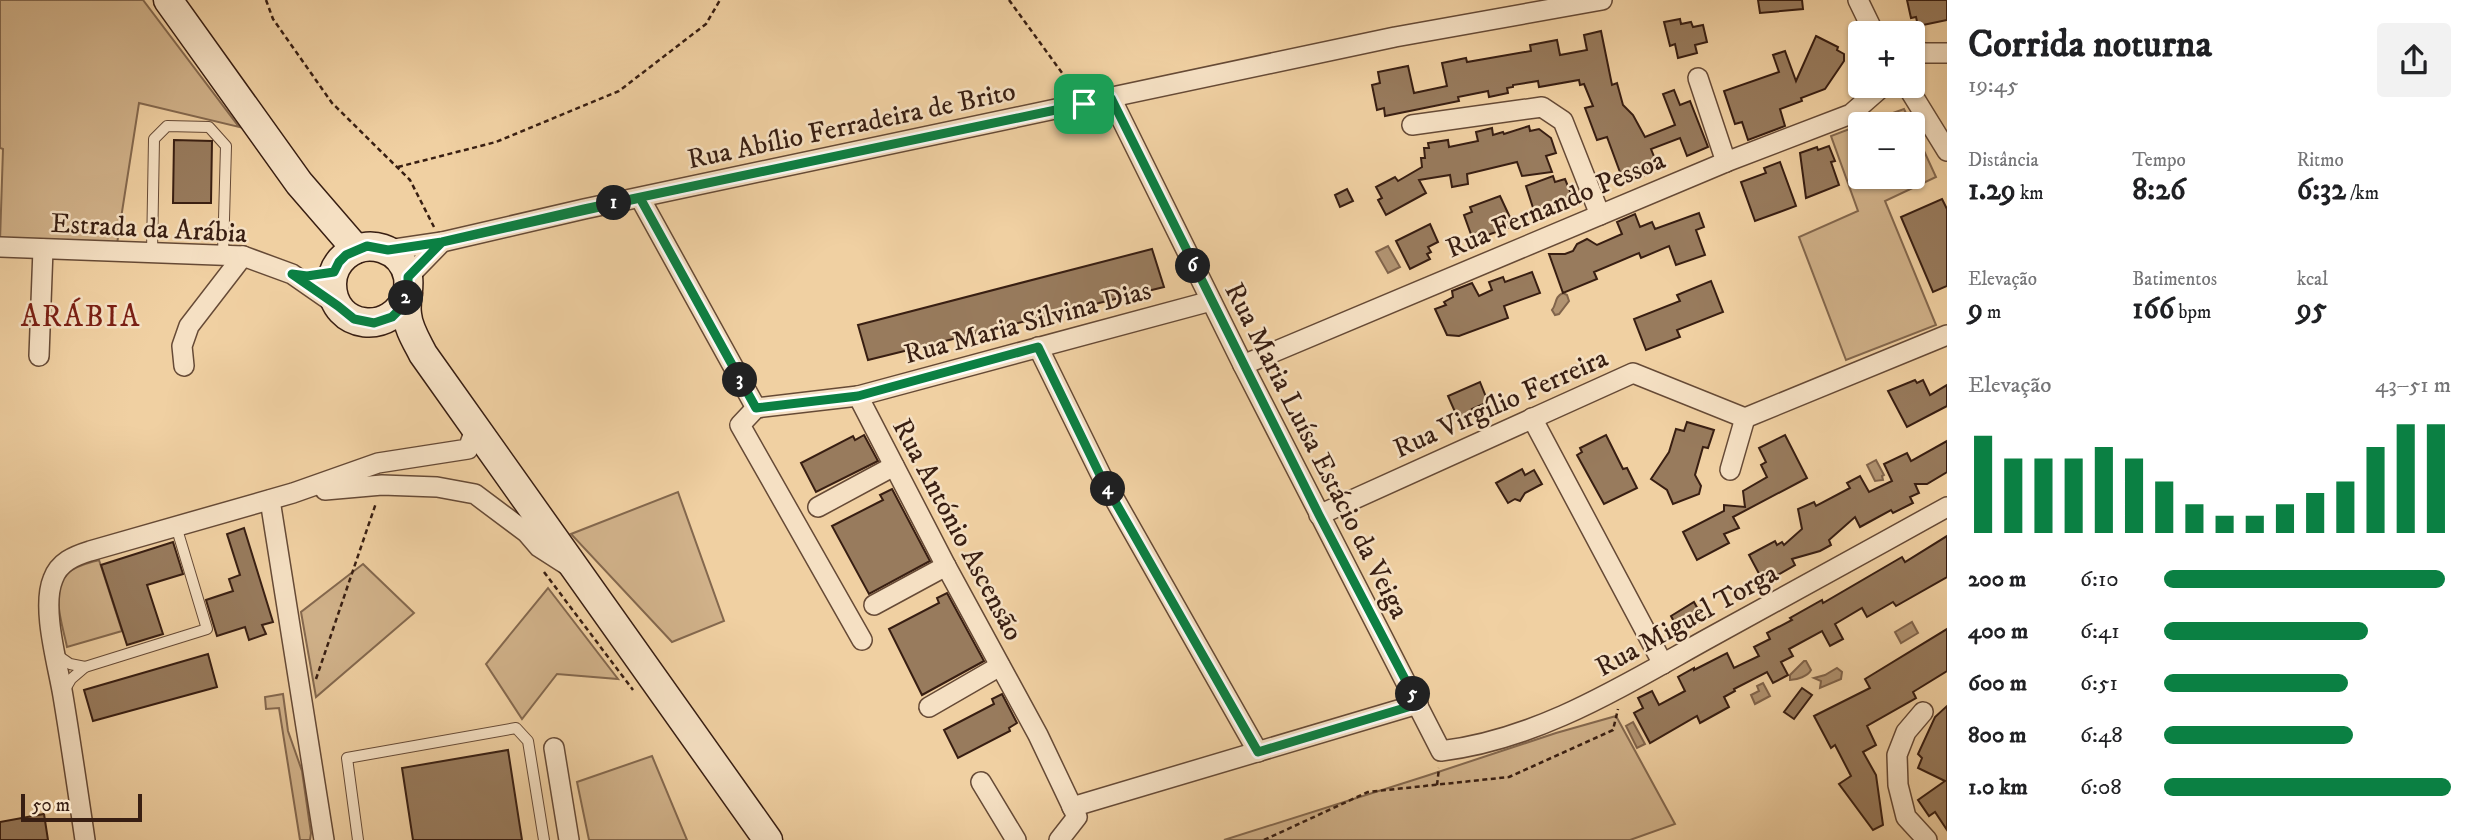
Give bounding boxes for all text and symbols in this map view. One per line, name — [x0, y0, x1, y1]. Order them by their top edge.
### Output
map controls — [1848, 21, 1925, 189]
button: + — [1848, 21, 1925, 98]
text: Corrida noturna — [1968, 21, 2212, 69]
button: share — [2377, 23, 2451, 97]
text: 19:45 — [1968, 71, 2018, 100]
street label: Rua Abílio Ferradeira de Brito — [684, 74, 1019, 177]
pin — [1054, 74, 1114, 134]
icon: arrive — [1065, 85, 1103, 123]
button: − — [1848, 112, 1925, 189]
street label: Rua Fernando Pessoa — [1441, 142, 1671, 266]
text: Distância — [1968, 149, 2039, 172]
text: Tempo — [2132, 149, 2186, 172]
text: Ritmo — [2297, 149, 2344, 172]
text: 1.29 — [1968, 172, 2016, 209]
text: 8:26 — [2132, 172, 2186, 209]
text: 6:32 — [2297, 172, 2346, 209]
text: km — [2016, 182, 2044, 205]
text: /km — [2346, 182, 2379, 205]
pin: 1 — [596, 186, 632, 220]
text: 1 — [610, 191, 617, 214]
street label: Estrada da Arábia — [50, 206, 248, 251]
pin: 6 — [1176, 248, 1210, 284]
text: 6 — [1188, 254, 1197, 277]
text: Elevação — [1968, 268, 2037, 291]
text: Batimentos — [2132, 268, 2217, 291]
text: kcal — [2297, 268, 2328, 291]
street label: Rua Maria Silvina Dias — [900, 273, 1155, 372]
street label: Rua Maria Luísa Estácio da Veiga — [1216, 277, 1417, 625]
pin: 2 — [388, 280, 424, 316]
text: 2 — [401, 286, 410, 309]
text: 9 — [1968, 291, 1983, 328]
text: 166 — [2132, 291, 2174, 328]
text: 95 — [2297, 291, 2327, 328]
district label: ARÁBIA — [21, 297, 141, 336]
text: m — [1983, 301, 2001, 324]
text: bpm — [2174, 301, 2211, 324]
street label: Rua Virgílio Ferreira — [1388, 340, 1613, 466]
pin: 3 — [722, 362, 758, 398]
text: 3 — [736, 368, 743, 391]
text: Elevação — [1968, 371, 2051, 400]
text: 43–51 m — [2375, 371, 2451, 400]
street label: Rua António Ascensão — [884, 413, 1031, 647]
pin: 4 — [1090, 472, 1126, 506]
text: 4 — [1102, 477, 1113, 500]
street label: Rua Miguel Torga — [1589, 556, 1784, 685]
text: 200 m — [1968, 565, 2026, 594]
text: 6:10 — [2080, 565, 2119, 594]
text: 400 m — [1968, 617, 2028, 646]
text: 6:41 — [2080, 617, 2120, 646]
text: 600 m — [1968, 669, 2027, 698]
text: 6:51 — [2080, 669, 2118, 698]
pin: 5 — [1396, 676, 1430, 712]
text: 5 — [1408, 682, 1417, 705]
text: 800 m — [1968, 721, 2026, 750]
text: 6:48 — [2080, 721, 2123, 750]
text: 1.0 km — [1968, 773, 2028, 802]
text: 6:08 — [2080, 773, 2122, 802]
scale bar — [21, 791, 142, 823]
text: 50 m — [32, 794, 70, 817]

